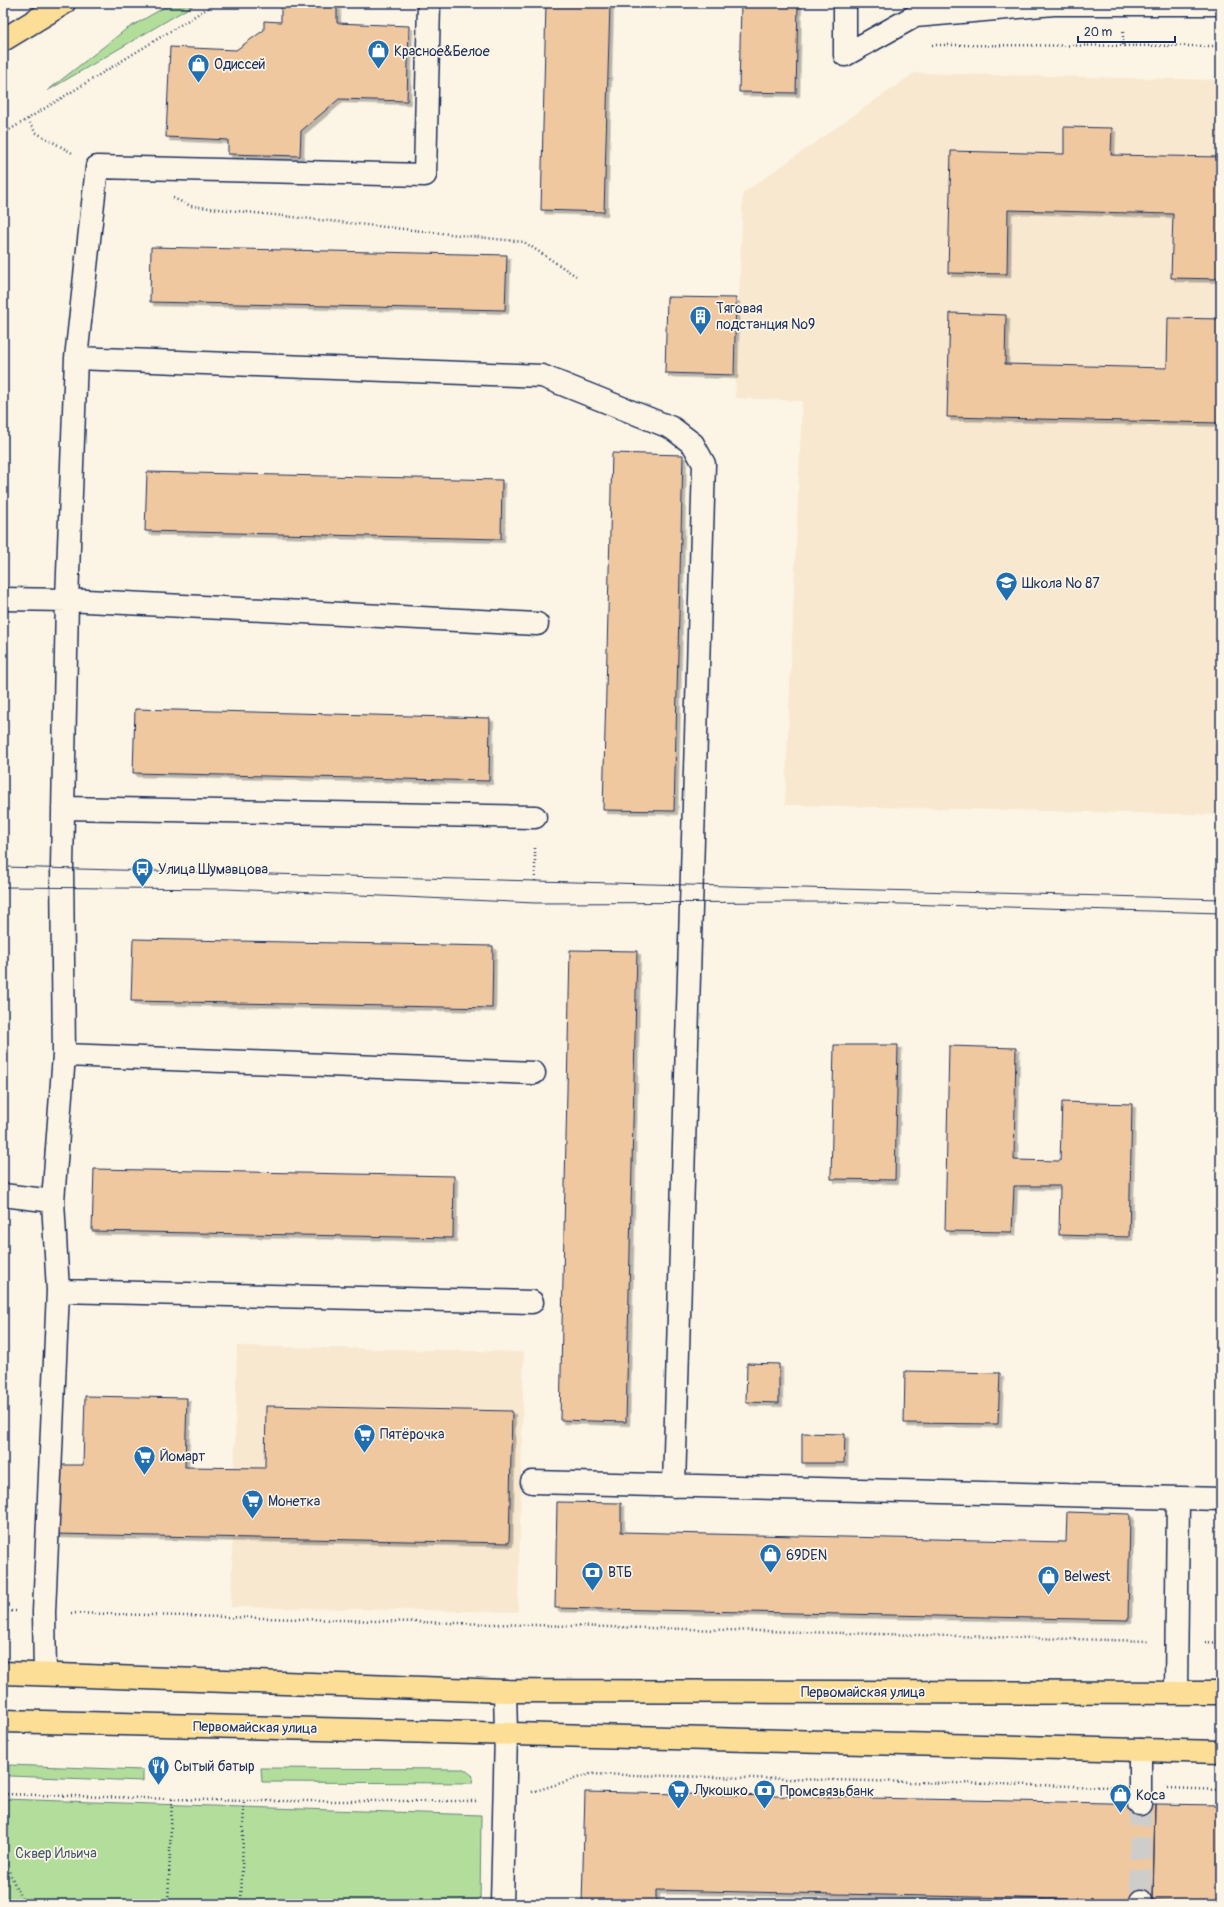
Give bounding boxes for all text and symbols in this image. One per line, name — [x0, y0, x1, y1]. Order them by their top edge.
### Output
scale bar — [1078, 18, 1175, 44]
text: 20 m — [1084, 25, 1113, 40]
shop icon: Красное&Белое — [366, 38, 392, 71]
place label: Красное&Белое — [394, 43, 490, 60]
shop icon: Одиссей — [185, 51, 211, 84]
place label: Одиссей — [214, 56, 265, 73]
place label: Тяговая подстанция №9 — [716, 300, 815, 333]
building icon: Тяговая подстанция №9 — [688, 303, 714, 336]
school or university icon: Школа № 87 — [994, 570, 1020, 603]
place label: Школа № 87 — [1022, 575, 1100, 592]
bus stop icon: Улица Шумавцова — [129, 856, 155, 889]
place label: Улица Шумавцова — [158, 861, 268, 878]
supermarket icon: Пятёрочка — [351, 1421, 377, 1454]
place label: Пятёрочка — [380, 1426, 444, 1443]
supermarket icon: Йомарт — [132, 1443, 158, 1476]
place label: Йомарт — [160, 1448, 205, 1465]
supermarket icon: Монетка — [239, 1488, 265, 1521]
place label: Монетка — [268, 1493, 320, 1510]
shop icon: 69DEN — [757, 1542, 783, 1575]
place label: 69DEN — [786, 1547, 827, 1564]
bank icon: ВТБ — [580, 1559, 606, 1592]
shop icon: Belwest — [1036, 1563, 1062, 1596]
place label: ВТБ — [608, 1564, 632, 1581]
place label: Belwest — [1064, 1568, 1111, 1585]
street label: Первомайская улица — [801, 1684, 925, 1701]
street label: Первомайская улица — [193, 1718, 317, 1737]
restaurant icon: Сытый батыр — [145, 1753, 171, 1786]
place label: Сытый батыр — [174, 1758, 255, 1775]
supermarket icon: Лукошко — [665, 1777, 691, 1810]
bank icon: Промсвязьбанк — [752, 1778, 778, 1811]
place label: Лукошко — [693, 1782, 748, 1799]
shop icon: Коса — [1108, 1782, 1134, 1815]
place label: Промсвязьбанк — [780, 1783, 874, 1800]
place label: Коса — [1136, 1787, 1165, 1804]
park label: Сквер Ильича — [15, 1845, 97, 1862]

